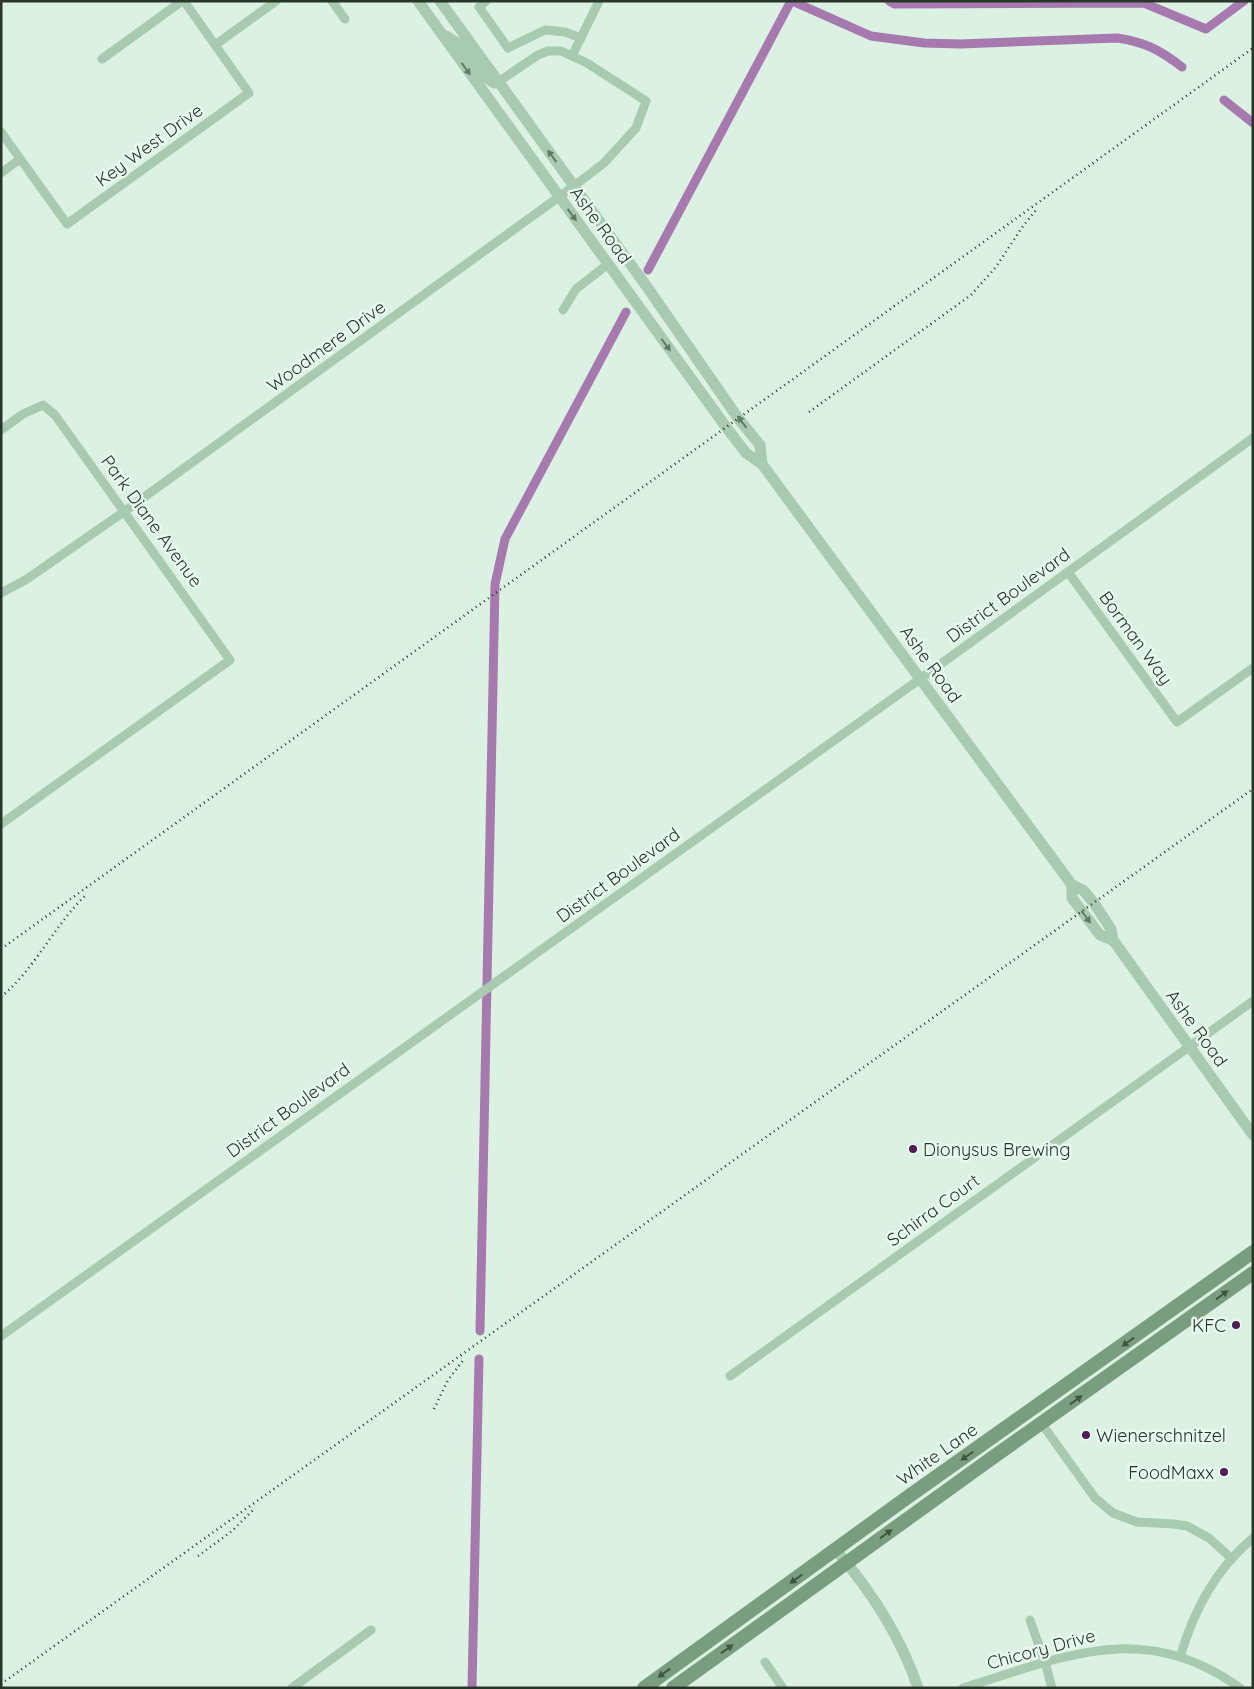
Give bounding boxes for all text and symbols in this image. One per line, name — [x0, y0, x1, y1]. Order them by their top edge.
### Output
one-way arrow — [461, 63, 471, 76]
street label: Key West Drive — [91, 98, 207, 192]
one-way arrow — [547, 150, 557, 163]
street label: Ashe Road — [565, 182, 637, 268]
one-way arrow — [567, 208, 577, 222]
street label: Woodmere Drive — [262, 295, 390, 397]
one-way arrow — [661, 338, 671, 352]
one-way arrow — [737, 415, 747, 429]
street label: Park Diane Avenue — [96, 450, 208, 592]
street label: District Boulevard — [942, 542, 1074, 648]
street label: Borman Way — [1094, 587, 1178, 689]
street label: Ashe Road — [895, 621, 967, 707]
street label: District Boulevard — [552, 822, 684, 928]
one-way arrow — [1081, 910, 1092, 923]
street label: Ashe Road — [1161, 985, 1233, 1071]
street label: District Boulevard — [222, 1057, 354, 1163]
place label: Dionysus Brewing — [923, 1138, 1071, 1161]
marker: Dionysus Brewing — [907, 1143, 919, 1155]
street label: Schirra Court — [882, 1169, 984, 1251]
one-way arrow — [1215, 1290, 1229, 1300]
place label: KFC — [1192, 1314, 1226, 1337]
marker: KFC — [1230, 1319, 1242, 1331]
one-way arrow — [1121, 1337, 1135, 1347]
one-way arrow — [1069, 1394, 1082, 1405]
street label: White Lane — [892, 1418, 982, 1490]
place label: Wienerschnitzel — [1096, 1424, 1226, 1447]
marker: Wienerschnitzel — [1080, 1429, 1092, 1441]
one-way arrow — [960, 1451, 974, 1461]
place label: FoodMaxx — [1128, 1461, 1214, 1484]
marker: FoodMaxx — [1218, 1466, 1230, 1478]
one-way arrow — [879, 1529, 893, 1539]
one-way arrow — [789, 1574, 803, 1584]
street label: Chicory Drive — [984, 1623, 1098, 1675]
one-way arrow — [720, 1644, 734, 1654]
one-way arrow — [657, 1668, 671, 1678]

